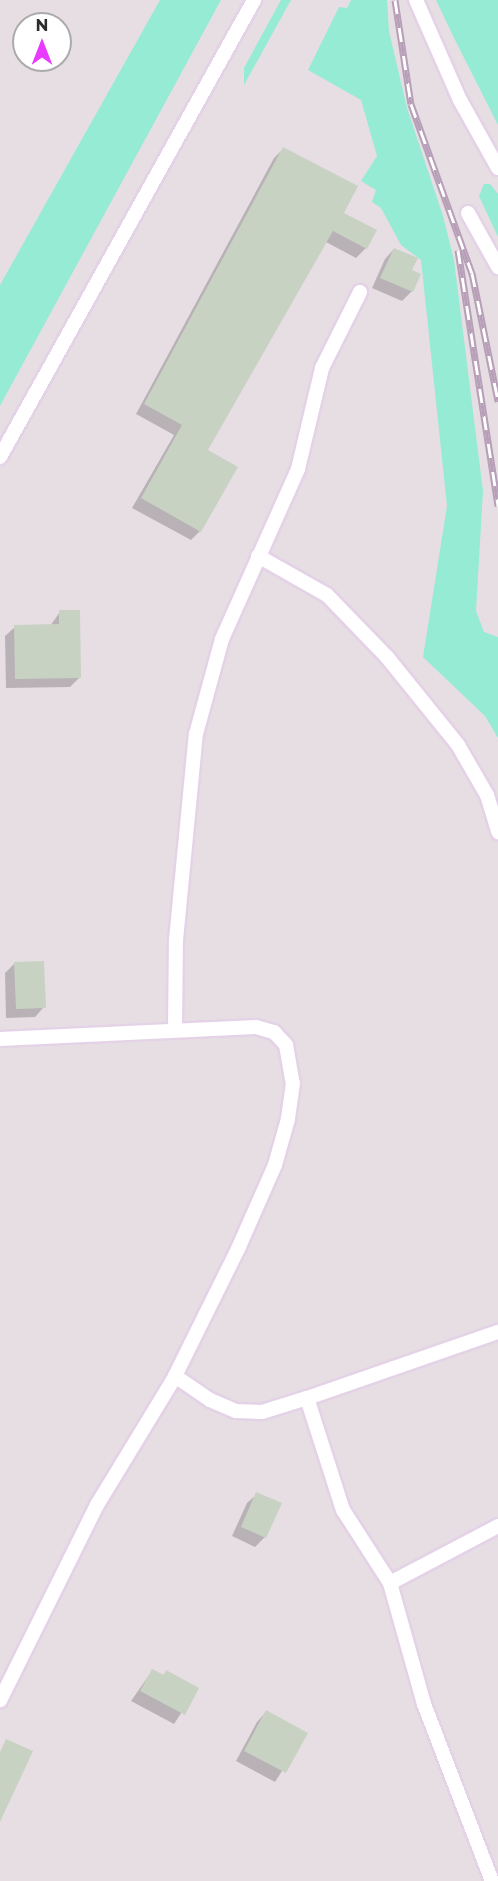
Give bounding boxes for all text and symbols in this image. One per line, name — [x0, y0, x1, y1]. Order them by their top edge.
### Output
north arrow — [12, 12, 72, 72]
text: N — [36, 16, 48, 35]

